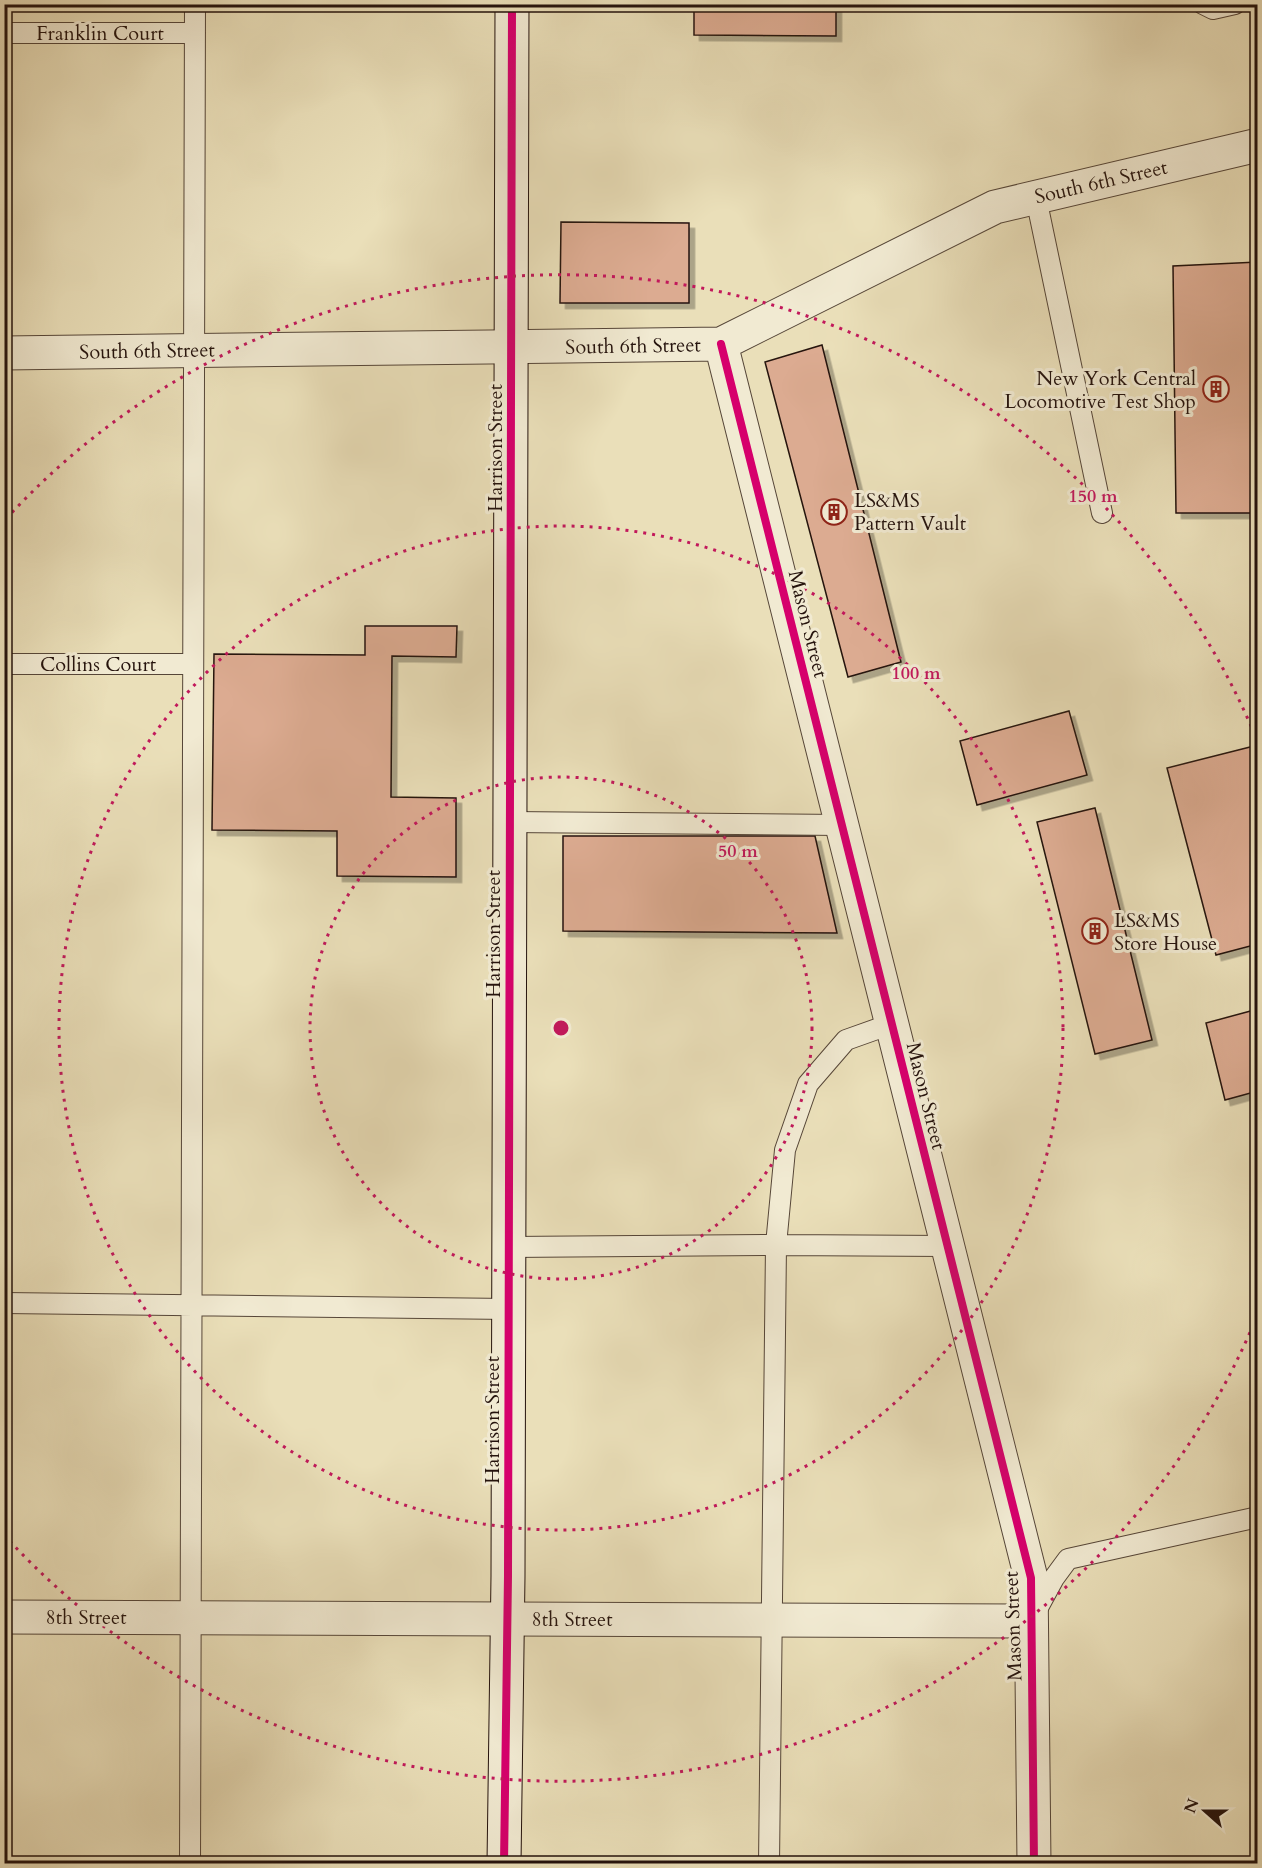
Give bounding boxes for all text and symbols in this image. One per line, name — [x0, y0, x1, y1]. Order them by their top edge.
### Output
street label: Franklin Court — [36, 20, 164, 47]
street label: South 6th Street — [1032, 153, 1171, 210]
street label: South 6th Street — [565, 331, 702, 361]
street label: South 6th Street — [79, 336, 216, 366]
place label: New York Central Locomotive Test Shop — [1004, 365, 1196, 415]
building icon: New York Central Locomotive Test Shop — [1201, 374, 1231, 404]
street label: Harrison Street — [482, 383, 509, 512]
text: 150 m — [1068, 484, 1118, 509]
place label: LS&MS Pattern Vault — [854, 487, 967, 537]
building icon: LS&MS Pattern Vault — [819, 497, 849, 527]
street label: Mason Street — [782, 567, 835, 681]
street label: Collins Court — [40, 651, 157, 678]
text: 100 m — [891, 661, 941, 686]
text: 50 m — [718, 839, 758, 864]
street label: Harrison Street — [480, 869, 507, 998]
place label: LS&MS Store House — [1114, 907, 1217, 957]
building icon: LS&MS Store House — [1080, 916, 1110, 946]
centre of rings — [551, 1018, 571, 1038]
street label: Mason Street — [900, 1039, 953, 1153]
street label: Harrison Street — [479, 1355, 506, 1484]
street label: Mason Street — [998, 1570, 1028, 1681]
street label: 8th Street — [45, 1604, 127, 1631]
street label: 8th Street — [531, 1606, 613, 1633]
north arrow — [1175, 1781, 1235, 1841]
text: N — [1179, 1795, 1205, 1816]

